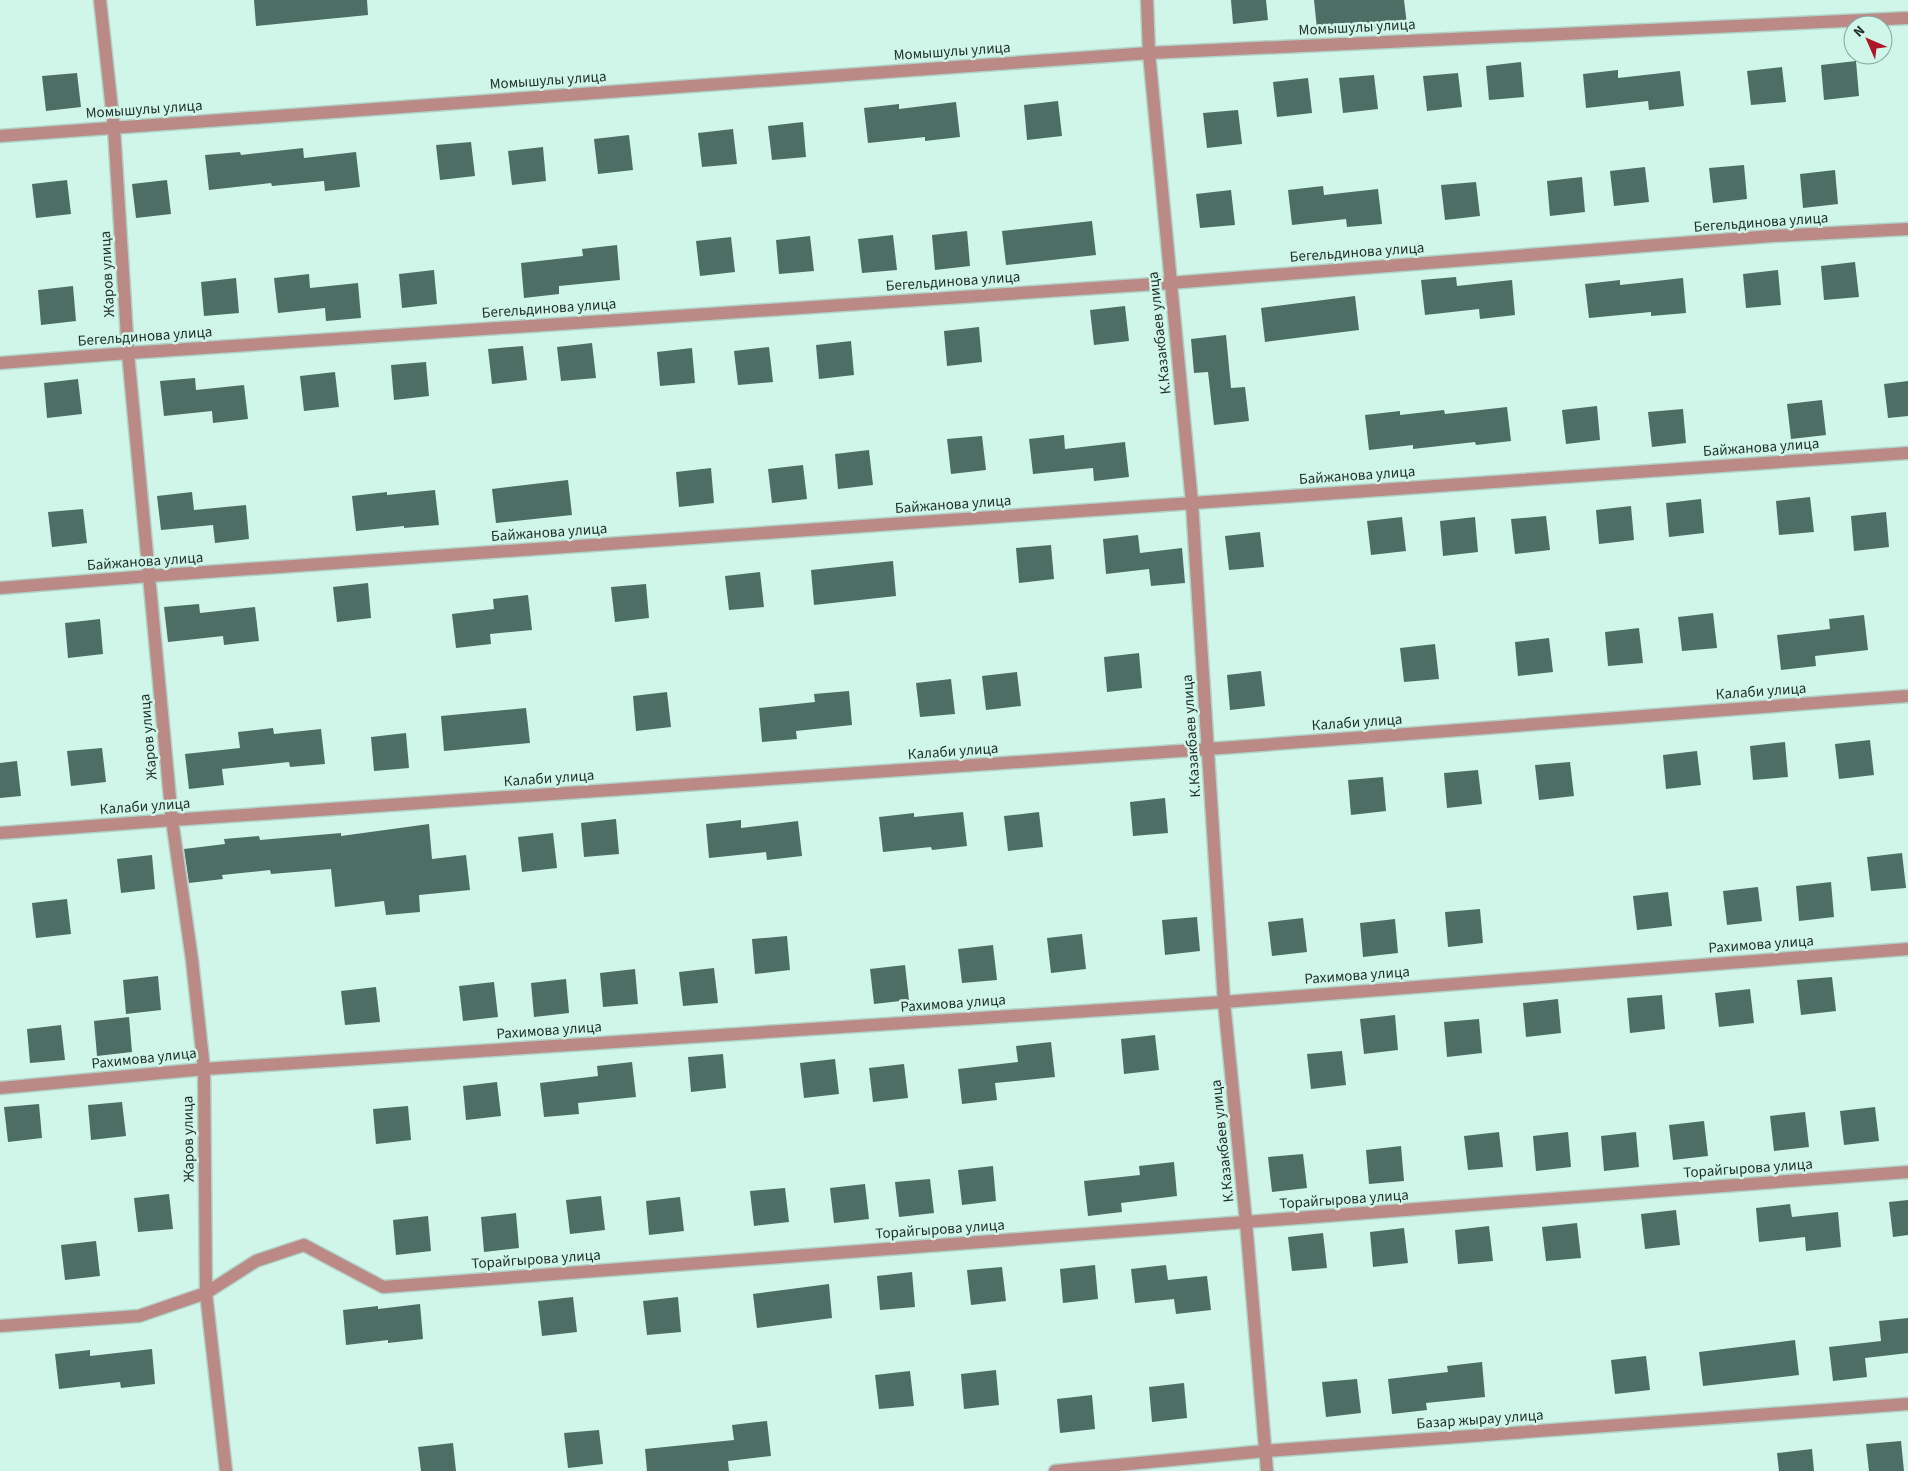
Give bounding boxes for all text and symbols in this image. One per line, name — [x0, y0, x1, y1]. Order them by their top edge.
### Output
street label: Момышулы улица — [1298, 14, 1416, 41]
north arrow — [1843, 15, 1893, 65]
text: N — [1849, 21, 1870, 42]
street label: Момышулы улица — [893, 37, 1011, 66]
street label: Момышулы улица — [489, 66, 607, 95]
street label: Момышулы улица — [85, 95, 203, 124]
street label: Бегельдинова улица — [1693, 207, 1829, 238]
street label: Жаров улица — [95, 230, 120, 318]
street label: Бегельдинова улица — [1289, 237, 1425, 268]
street label: Бегельдинова улица — [885, 266, 1021, 297]
street label: К.Казакбаев улица — [1143, 270, 1176, 395]
street label: Бегельдинова улица — [481, 293, 617, 324]
street label: Бегельдинова улица — [77, 321, 213, 352]
street label: Байжанова улица — [1702, 433, 1820, 462]
street label: Байжанова улица — [1298, 461, 1416, 490]
street label: Байжанова улица — [894, 490, 1012, 519]
street label: Байжанова улица — [490, 518, 608, 547]
street label: Байжанова улица — [86, 547, 204, 576]
street label: К.Казакбаев улица — [1177, 674, 1206, 798]
street label: Калаби улица — [1715, 678, 1807, 705]
street label: Жаров улица — [134, 693, 163, 781]
street label: Калаби улица — [1311, 709, 1403, 736]
street label: Калаби улица — [907, 738, 999, 765]
street label: Калаби улица — [503, 765, 595, 792]
street label: Калаби улица — [99, 793, 191, 820]
street label: Рахимова улица — [1708, 930, 1814, 959]
street label: Рахимова улица — [1304, 961, 1410, 990]
street label: Рахимова улица — [900, 989, 1006, 1018]
street label: Рахимова улица — [496, 1016, 602, 1045]
street label: Рахимова улица — [90, 1043, 198, 1074]
street label: К.Казакбаев улица — [1206, 1078, 1239, 1203]
street label: Жаров улица — [177, 1096, 200, 1182]
street label: Торайгырова улица — [1683, 1154, 1813, 1183]
street label: Торайгырова улица — [1279, 1185, 1409, 1214]
street label: Торайгырова улица — [875, 1215, 1005, 1244]
street label: Торайгырова улица — [471, 1245, 601, 1274]
street label: Базар жырау улица — [1416, 1405, 1544, 1434]

